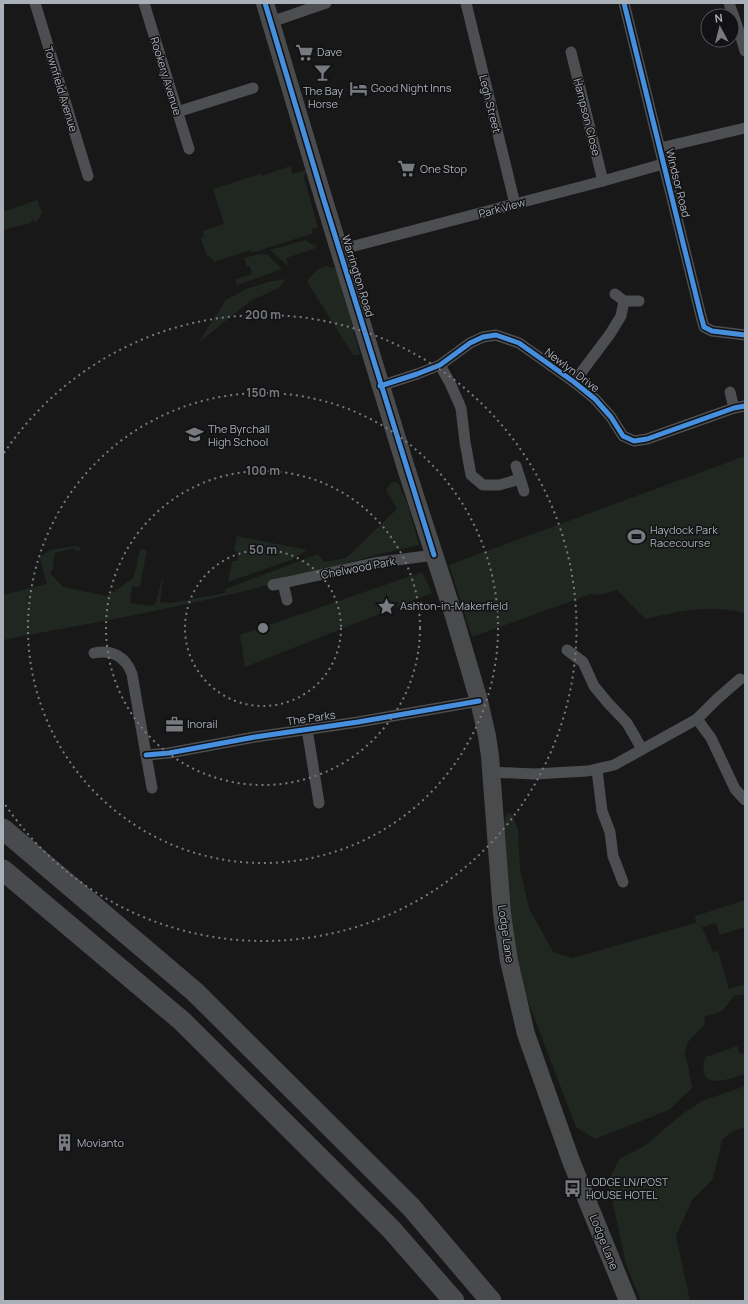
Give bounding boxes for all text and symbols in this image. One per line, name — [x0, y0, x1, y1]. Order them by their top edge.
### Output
north arrow — [700, 8, 740, 48]
text: N — [714, 10, 724, 26]
street label: Rookery Avenue — [147, 35, 186, 117]
supermarket icon: Dave — [294, 42, 314, 62]
street label: Townfield Avenue — [41, 44, 82, 134]
place label: Dave — [317, 44, 343, 59]
bar icon: The Bay Horse — [313, 63, 333, 83]
street label: Legh Street — [476, 73, 505, 135]
street label: Hampson Close — [571, 76, 605, 158]
hotel icon: Good Night Inns — [348, 78, 368, 98]
place label: Good Night Inns — [371, 80, 452, 95]
place label: The Bay Horse — [303, 83, 343, 111]
street label: Windsor Road — [663, 147, 694, 219]
supermarket icon: One Stop — [397, 159, 417, 179]
place label: One Stop — [420, 161, 468, 176]
street label: Park View — [477, 194, 527, 221]
street label: Warrington Road — [339, 233, 378, 319]
text: 200 m — [245, 306, 281, 323]
street label: Newlyn Drive — [542, 344, 603, 395]
text: 150 m — [246, 384, 280, 401]
place label: The Byrchall High School — [208, 421, 270, 449]
school or university icon: The Byrchall High School — [185, 425, 205, 445]
text: 100 m — [246, 462, 280, 479]
place label: Haydock Park Racecourse — [650, 522, 718, 550]
sports icon: Haydock Park Racecourse — [627, 526, 647, 546]
text: 50 m — [249, 541, 277, 558]
street label: Chelwood Park — [320, 553, 397, 582]
place icon: Ashton-in-Makerfield — [377, 596, 397, 616]
place label: Ashton-in-Makerfield — [400, 598, 508, 613]
centre of rings — [256, 621, 270, 635]
street label: The Parks — [285, 707, 337, 728]
office icon: Inorail — [164, 714, 184, 734]
place label: Inorail — [187, 716, 218, 731]
street label: Lodge Lane — [495, 904, 518, 964]
building icon: Movianto — [54, 1133, 74, 1153]
place label: Movianto — [77, 1135, 125, 1150]
place label: LODGE LN/POST HOUSE HOTEL — [586, 1174, 669, 1202]
bus stop icon: LODGE LN/POST HOUSE HOTEL — [563, 1178, 583, 1198]
street label: Lodge Lane — [587, 1212, 623, 1272]

